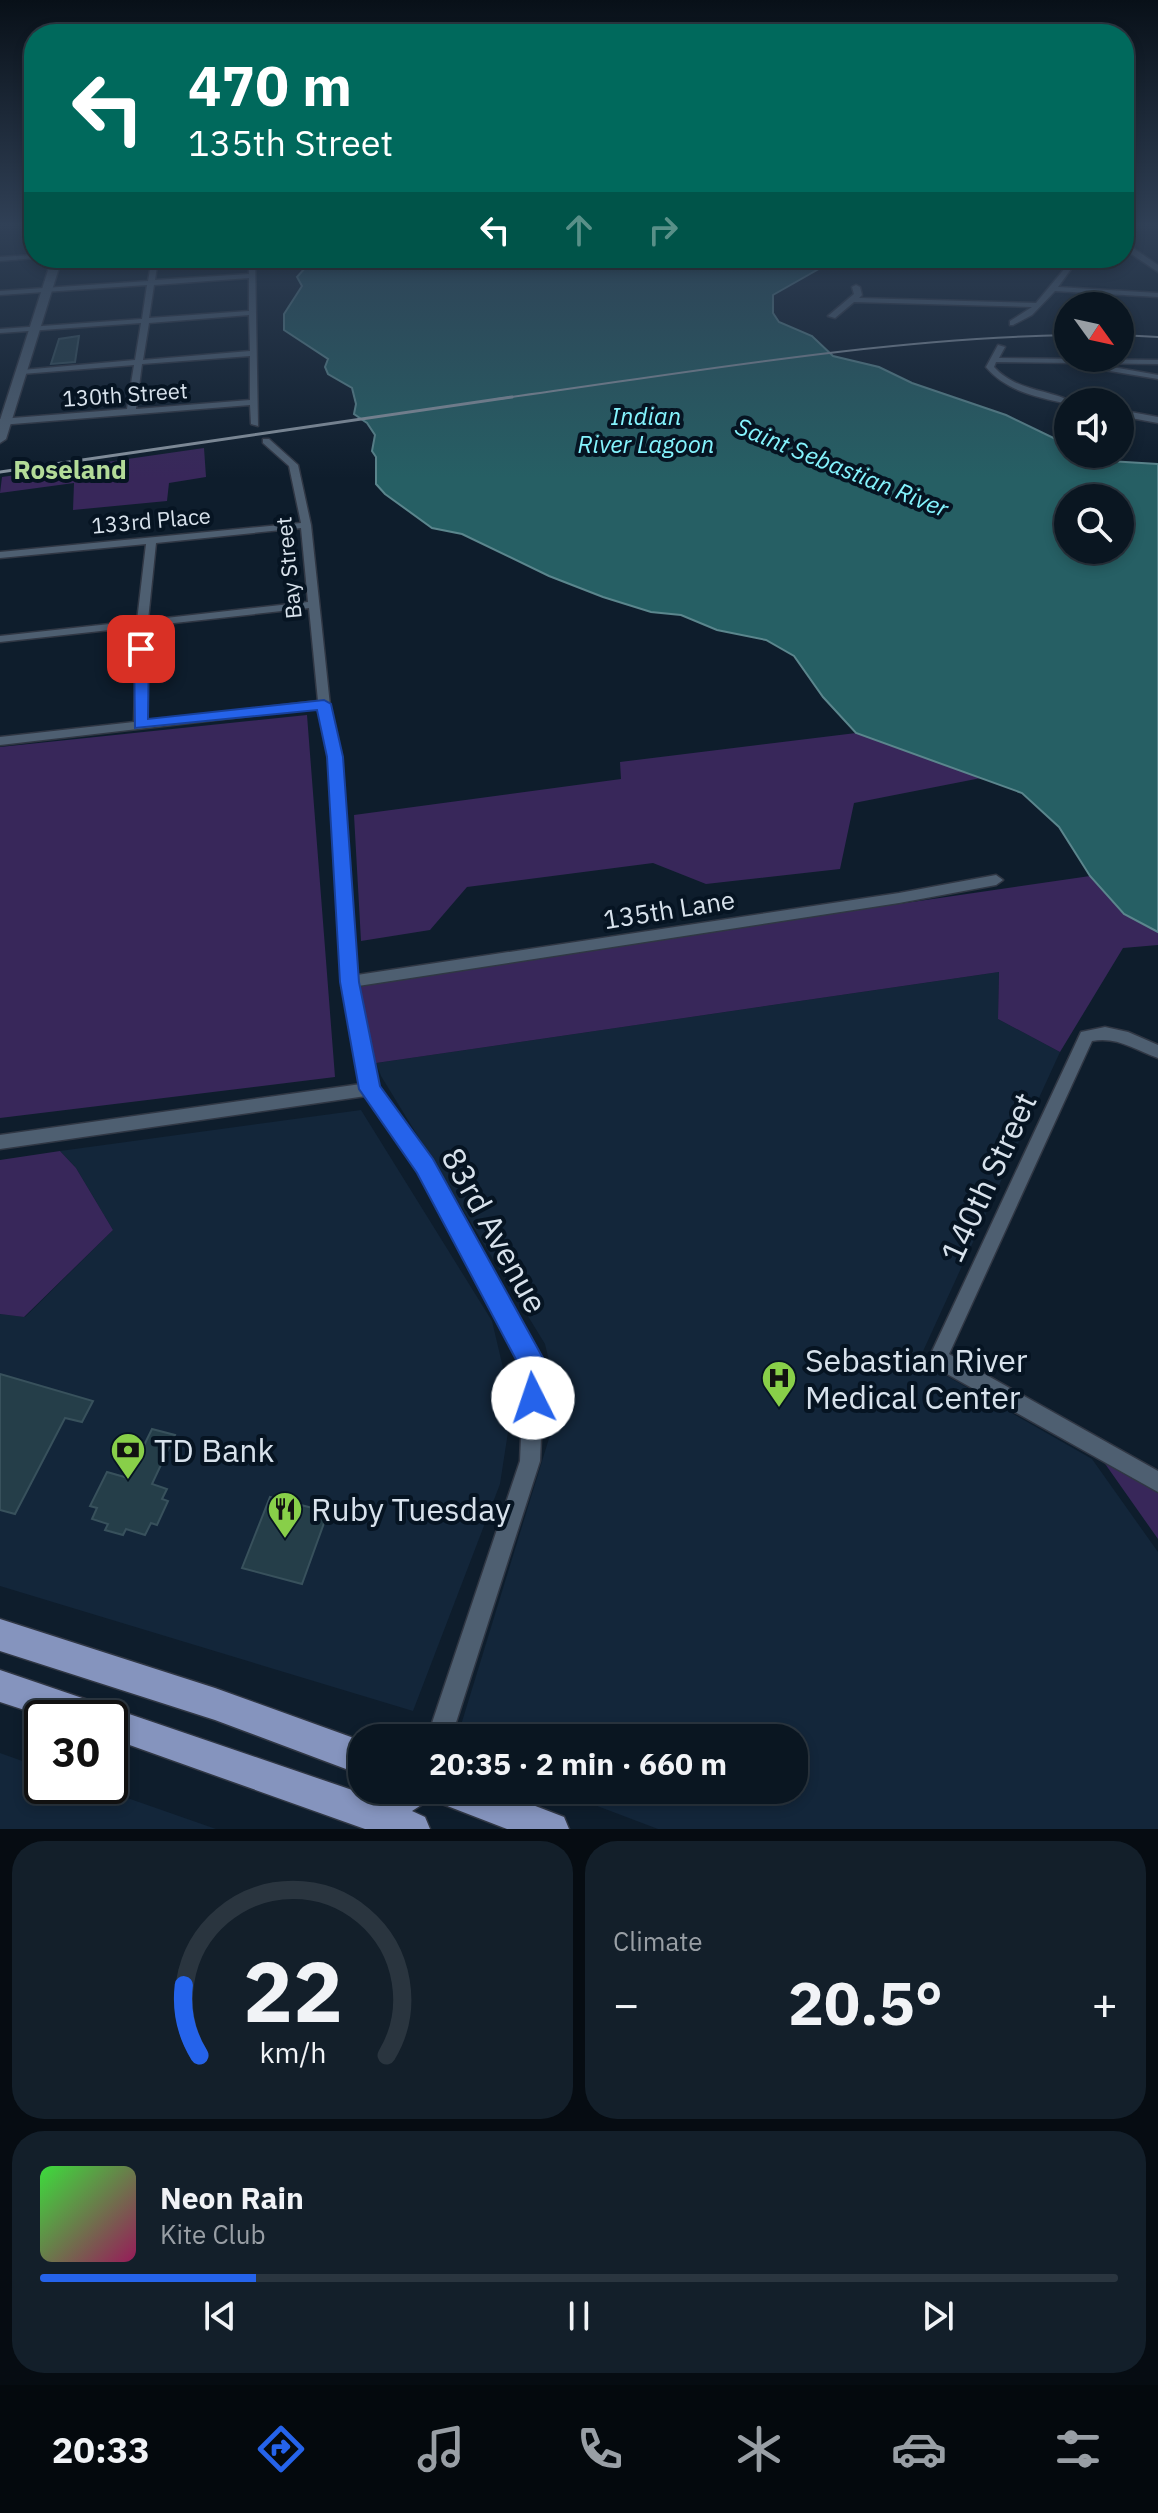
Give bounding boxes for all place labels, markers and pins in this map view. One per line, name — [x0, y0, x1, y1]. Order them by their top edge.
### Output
pin — [107, 615, 175, 683]
place label: Sebastian River Medical Center — [805, 1339, 1028, 1418]
hospital icon: Sebastian River Medical Center — [760, 1359, 798, 1409]
place label: TD Bank — [154, 1429, 274, 1471]
bank icon: TD Bank — [109, 1431, 147, 1481]
place label: Ruby Tuesday — [311, 1488, 511, 1530]
restaurant icon: Ruby Tuesday — [266, 1490, 304, 1540]

